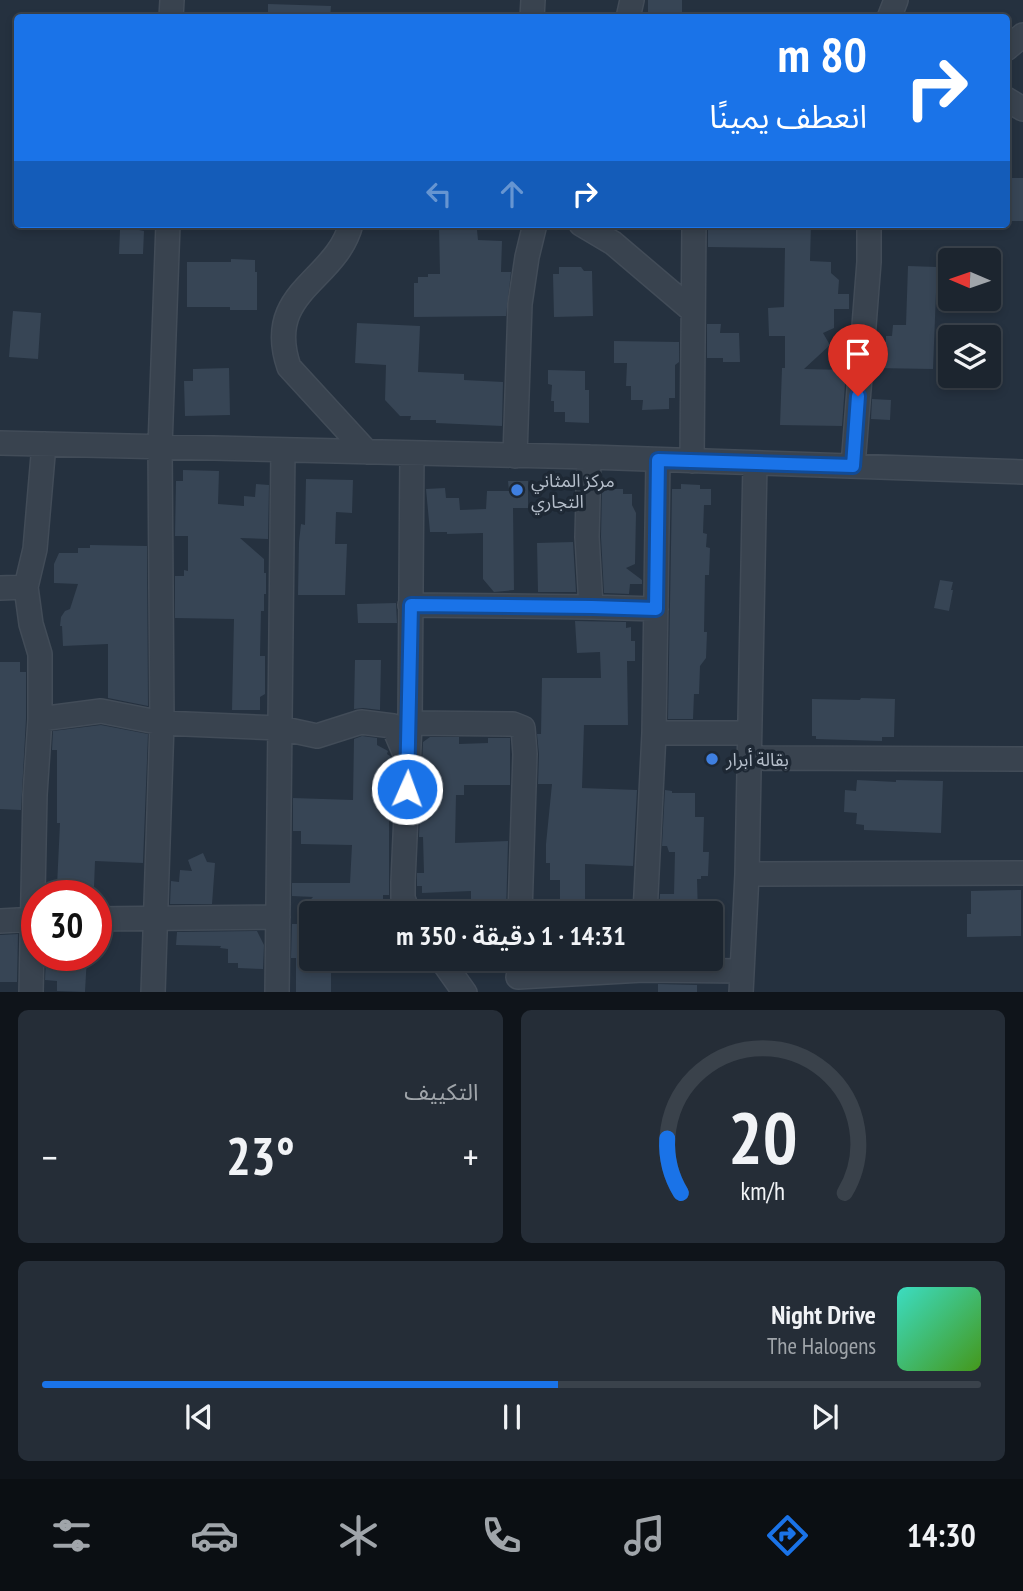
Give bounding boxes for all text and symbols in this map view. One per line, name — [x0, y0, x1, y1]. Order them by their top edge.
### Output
text: 80 m — [778, 22, 867, 86]
icon: right — [891, 42, 982, 133]
text: انعطف يمينًا — [709, 95, 867, 137]
icon: left — [420, 175, 458, 213]
icon: ahead — [493, 175, 531, 213]
icon: right — [566, 175, 604, 213]
north arrow — [938, 248, 1001, 312]
map controls — [938, 248, 1001, 388]
pin — [828, 324, 888, 396]
button: layers — [938, 325, 1001, 388]
icon: arrive — [839, 335, 877, 373]
place label: مركز المثاني التجاري — [531, 469, 615, 515]
marker: مركز المثاني التجاري — [509, 482, 525, 498]
place label: بقالة أبرار — [725, 748, 789, 771]
marker: بقالة أبرار — [704, 751, 720, 767]
position arrow — [370, 752, 444, 826]
speed limit sign: 30 — [21, 880, 112, 971]
text: 14:31 · 1 دقيقة · 350 m — [396, 919, 626, 952]
text: التكييف — [404, 1077, 479, 1106]
text: 20 — [728, 1089, 798, 1183]
text: 23° — [226, 1122, 295, 1189]
text: − — [42, 1132, 58, 1181]
text: + — [463, 1132, 478, 1181]
text: km/h — [741, 1174, 785, 1206]
text: Night Drive — [771, 1298, 876, 1331]
text: The Halogens — [767, 1331, 876, 1360]
icon: previous — [180, 1398, 218, 1436]
icon: pause — [493, 1398, 531, 1436]
icon: next — [806, 1398, 844, 1436]
icon: filters — [47, 1511, 96, 1560]
icon: car — [190, 1511, 239, 1560]
icon: climate — [334, 1511, 383, 1560]
icon: phone — [477, 1511, 526, 1560]
icon: music — [620, 1511, 669, 1560]
icon: directions — [763, 1511, 812, 1560]
text: 14:30 — [907, 1514, 976, 1556]

